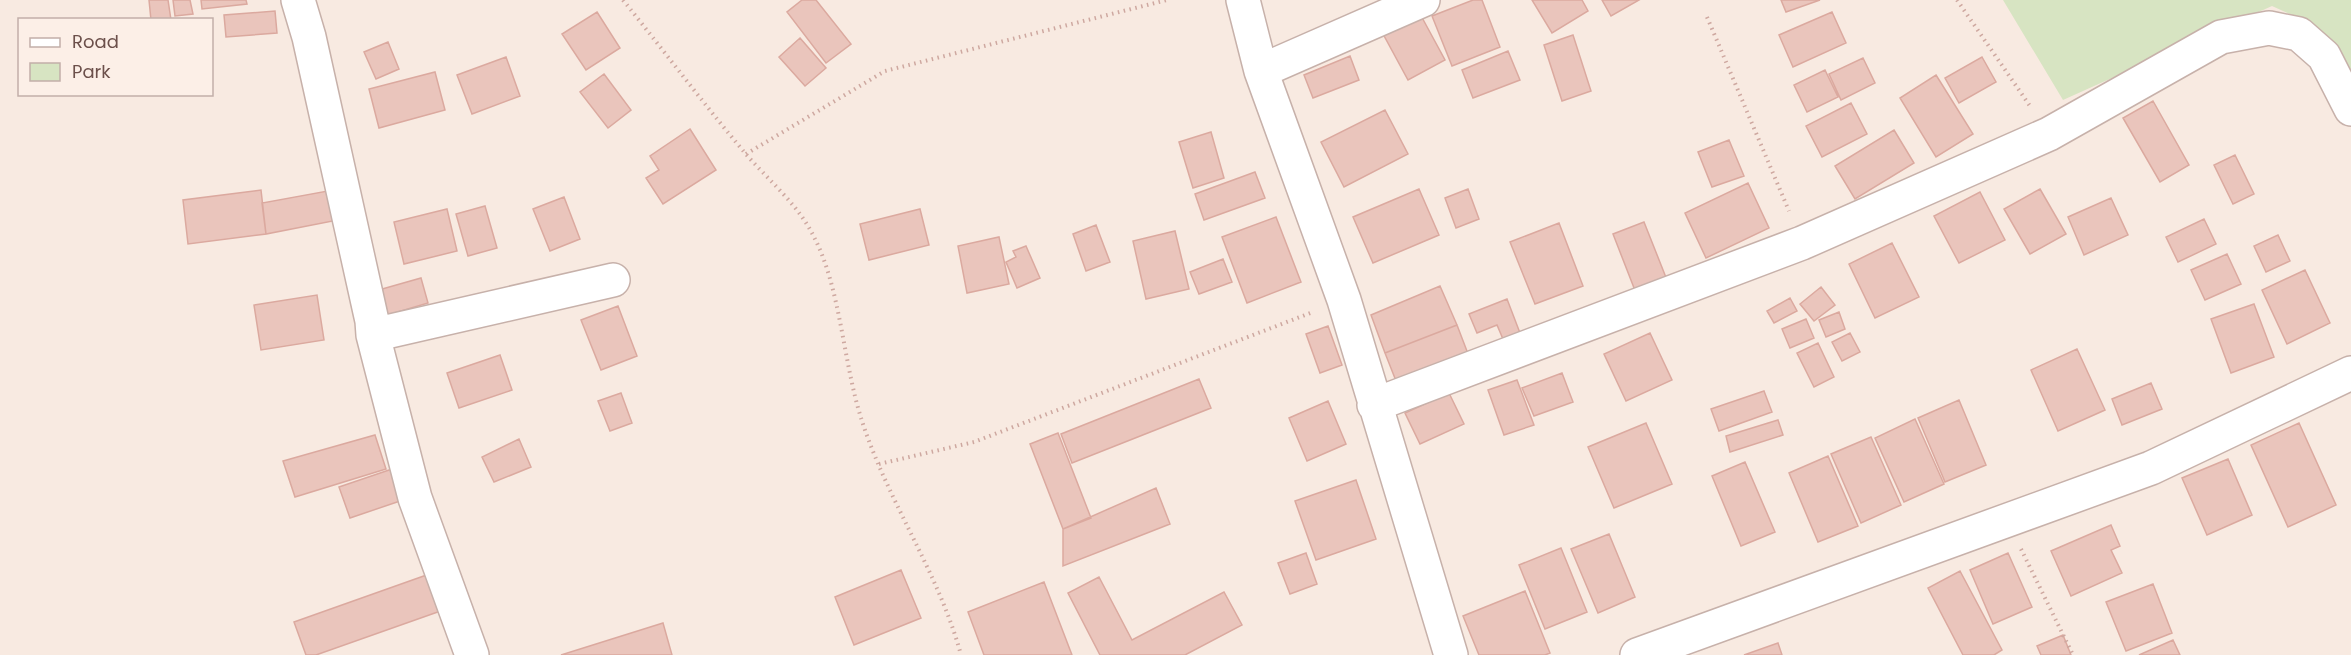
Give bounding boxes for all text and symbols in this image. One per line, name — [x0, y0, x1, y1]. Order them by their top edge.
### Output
legend — [18, 18, 213, 96]
text: Road — [72, 29, 119, 54]
text: Park — [72, 59, 111, 84]

